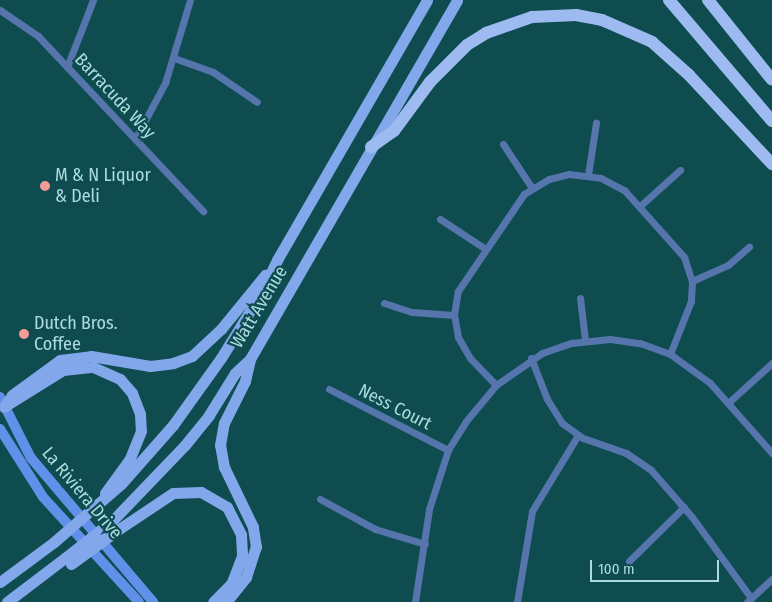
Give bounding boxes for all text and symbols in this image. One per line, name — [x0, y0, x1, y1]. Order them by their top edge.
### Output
street label: Barracuda Way — [70, 49, 160, 143]
place label: M & N Liquor & Deli — [55, 165, 151, 208]
marker: M & N Liquor & Deli — [39, 180, 51, 192]
street label: Watt Avenue — [226, 262, 292, 352]
place label: Dutch Bros. Coffee — [34, 313, 118, 356]
marker: Dutch Bros. Coffee — [18, 328, 30, 340]
street label: Ness Court — [355, 379, 435, 435]
street label: La Riviera Drive — [37, 443, 127, 543]
scale bar — [592, 550, 721, 582]
text: 100 m — [598, 560, 635, 578]

